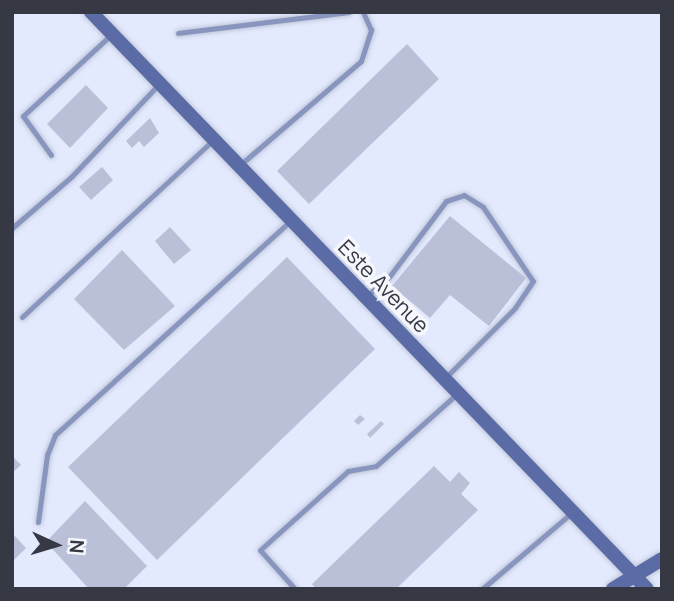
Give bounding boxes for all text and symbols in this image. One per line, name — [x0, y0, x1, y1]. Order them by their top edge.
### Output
street label: Este Avenue — [333, 234, 435, 338]
north arrow — [21, 510, 91, 580]
text: N — [64, 539, 90, 554]

